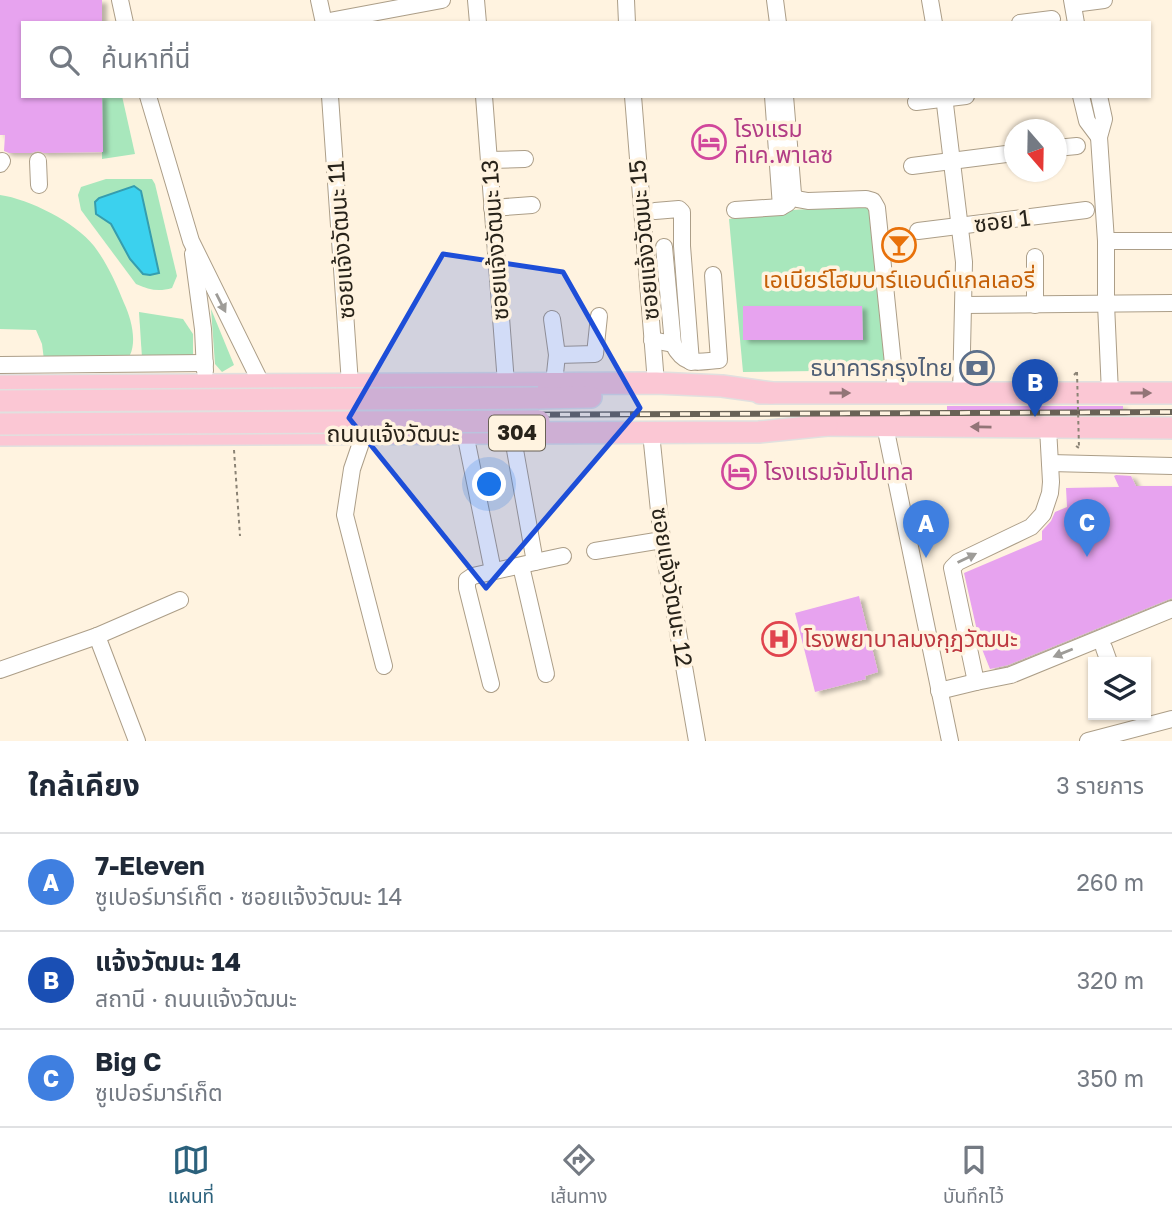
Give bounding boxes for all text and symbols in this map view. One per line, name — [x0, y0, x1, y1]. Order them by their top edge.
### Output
search box — [21, 21, 1151, 98]
icon: search — [45, 41, 83, 79]
text: ค้นหาที่นี่ — [101, 43, 191, 74]
place label: โรงแรม ทีเค.พาเลซ — [734, 114, 833, 168]
north arrow — [1004, 119, 1067, 182]
hotel icon: โรงแรม ทีเค.พาเลซ — [690, 123, 728, 161]
street label: ซอยแจ้งวัฒนะ 13 — [474, 159, 514, 321]
street label: ซอยแจ้งวัฒนะ 15 — [622, 159, 664, 321]
street label: ซอยแจ้งวัฒนะ 11 — [321, 160, 360, 320]
street label: ซอย 1 — [972, 203, 1032, 237]
bar icon: เอเบียร์โฮมบาร์แอนด์แกลเลอรี่ — [880, 226, 918, 264]
place label: เอเบียร์โฮมบาร์แอนด์แกลเลอรี่ — [763, 264, 1035, 293]
one-way arrow — [215, 293, 226, 313]
bank icon: ธนาคารกรุงไทย — [958, 349, 996, 387]
place label: ธนาคารกรุงไทย — [810, 353, 953, 382]
pin: B — [1012, 359, 1058, 417]
one-way arrow — [829, 387, 851, 399]
one-way arrow — [1130, 387, 1152, 399]
road number: 304 — [489, 416, 545, 450]
street label: ถนนแจ้งวัฒนะ — [327, 419, 460, 447]
one-way arrow — [970, 421, 992, 433]
hotel icon: โรงแรมจัมโปเทล — [720, 453, 758, 491]
place label: โรงแรมจัมโปเทล — [764, 457, 914, 485]
your location — [472, 467, 506, 501]
pin: C — [1064, 499, 1110, 557]
pin: A — [903, 500, 949, 558]
street label: ซอยแจ้งวัฒนะ 12 — [647, 505, 699, 668]
one-way arrow — [957, 553, 977, 564]
hospital icon: โรงพยาบาลมงกุฎวัฒนะ — [760, 620, 798, 658]
place label: โรงพยาบาลมงกุฎวัฒนะ — [804, 624, 1018, 653]
one-way arrow — [1053, 648, 1074, 659]
map controls — [1088, 657, 1151, 720]
button: layers — [1088, 657, 1151, 720]
text: ใกล้เคียง — [28, 767, 140, 803]
text: 3 รายการ — [1056, 771, 1144, 799]
text: 7-Eleven — [95, 850, 205, 881]
text: A — [43, 868, 59, 896]
text: 260 m — [1076, 868, 1144, 896]
text: ซูเปอร์มาร์เก็ต · ซอยแจ้งวัฒนะ 14 — [95, 882, 403, 910]
text: แจ้งวัฒนะ 14 — [95, 946, 241, 977]
text: B — [43, 966, 59, 994]
text: 320 m — [1077, 966, 1144, 994]
text: สถานี · ถนนแจ้งวัฒนะ — [95, 984, 297, 1012]
text: Big C — [95, 1046, 161, 1077]
text: C — [43, 1064, 59, 1092]
text: 350 m — [1077, 1064, 1144, 1092]
text: ซูเปอร์มาร์เก็ต — [95, 1078, 223, 1106]
tab: แผนที่ — [168, 1141, 214, 1212]
tab: เส้นทาง — [550, 1141, 607, 1212]
tab: บันทึกไว้ — [943, 1141, 1004, 1212]

